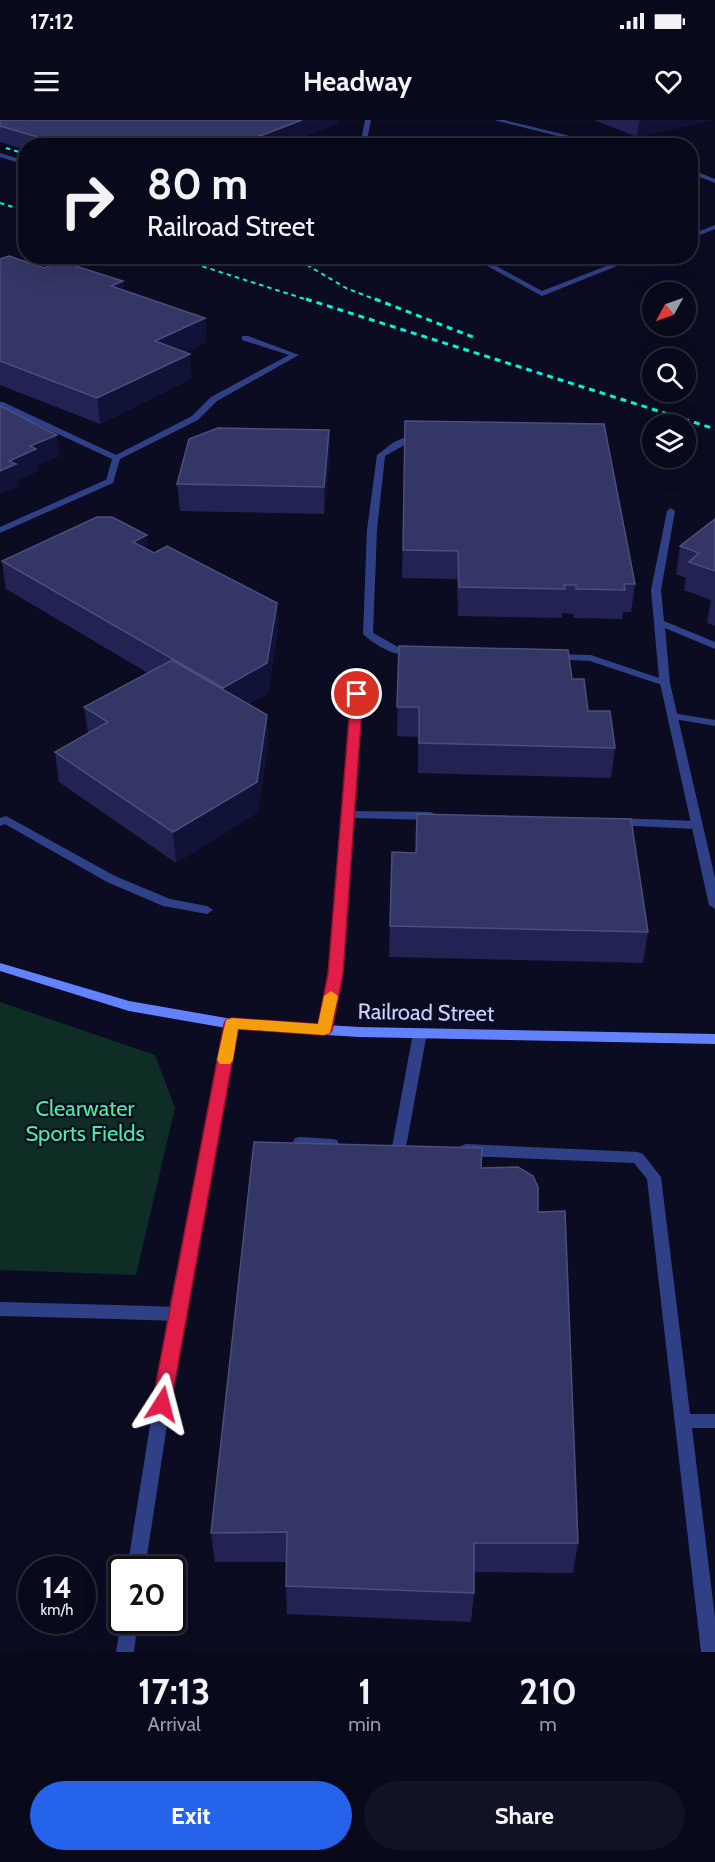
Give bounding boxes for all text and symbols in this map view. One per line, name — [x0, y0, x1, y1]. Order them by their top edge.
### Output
text: 17:12 — [30, 8, 74, 35]
icon: menu — [30, 65, 63, 98]
text: Headway — [303, 65, 412, 98]
icon: heart — [652, 65, 685, 98]
text: 80 m — [147, 158, 248, 210]
icon: right — [48, 162, 126, 240]
text: Railroad Street — [147, 210, 315, 243]
north arrow — [642, 282, 696, 336]
map controls — [642, 282, 696, 468]
button: search — [642, 348, 696, 402]
button: layers — [642, 414, 696, 468]
pin — [331, 668, 382, 719]
icon: arrive — [340, 677, 373, 710]
street label: Railroad Street — [357, 998, 495, 1027]
park label: Clearwater Sports Fields — [25, 1095, 145, 1147]
position arrow — [130, 1372, 194, 1436]
speed limit sign: 20 — [108, 1556, 186, 1634]
text: 14 — [42, 1569, 72, 1606]
text: km/h — [41, 1601, 73, 1619]
text: 17:13 — [138, 1669, 210, 1713]
text: 1 — [358, 1669, 371, 1713]
text: 210 — [519, 1669, 577, 1713]
text: Arrival — [148, 1712, 201, 1736]
text: min — [348, 1712, 381, 1736]
text: m — [539, 1712, 557, 1736]
button: Exit — [30, 1781, 352, 1850]
button: Share — [364, 1781, 685, 1850]

